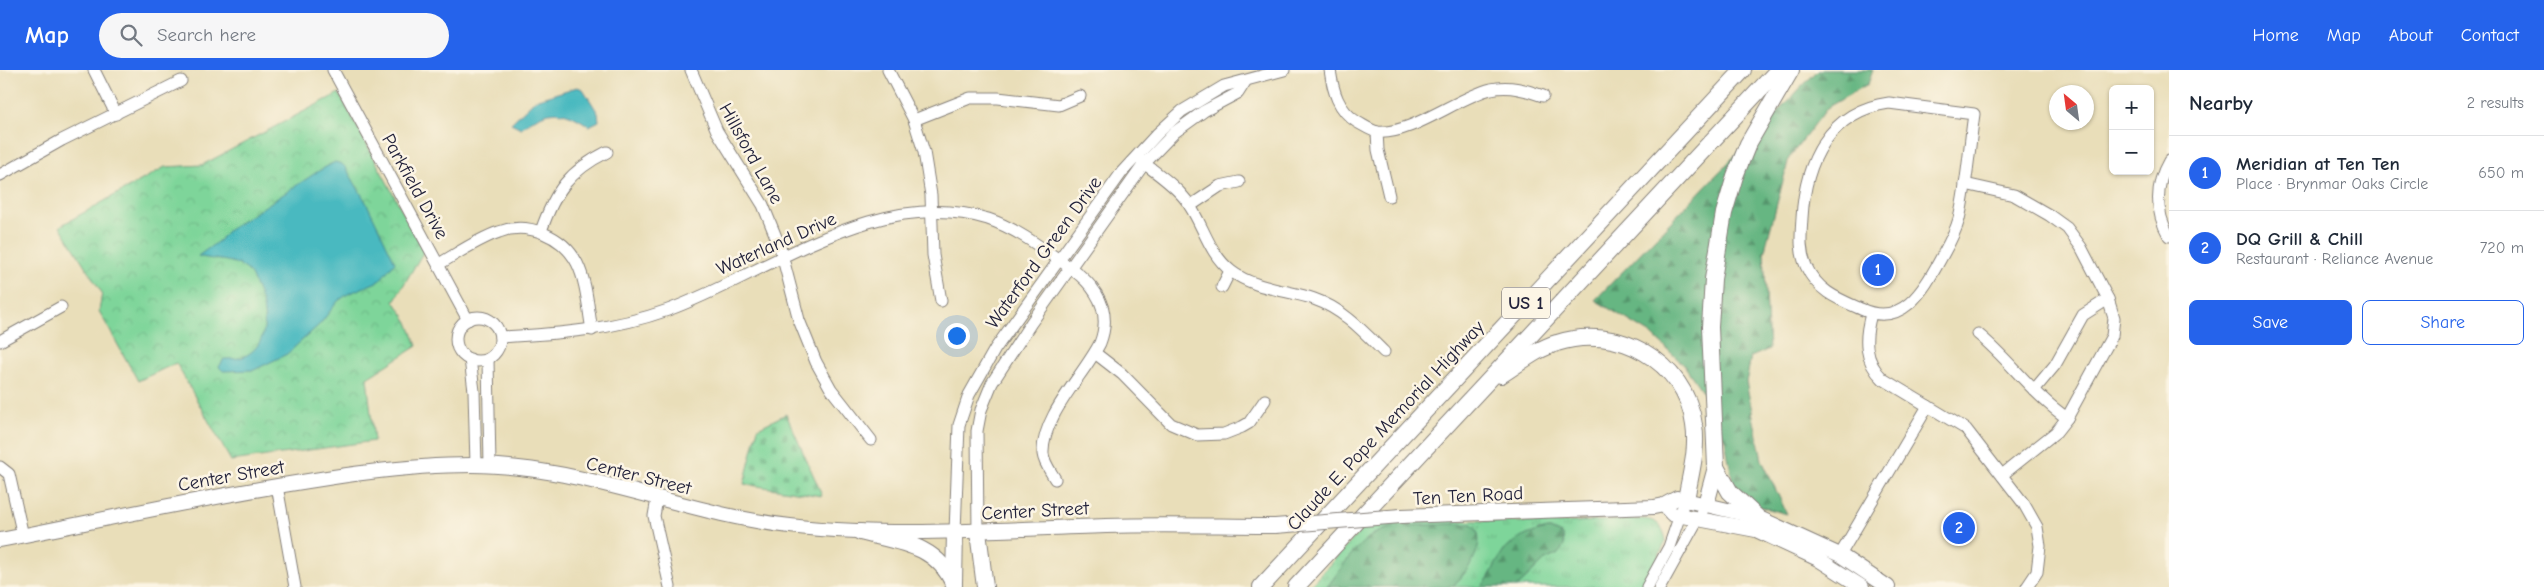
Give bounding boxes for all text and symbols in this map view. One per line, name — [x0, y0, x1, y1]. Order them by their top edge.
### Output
search box — [99, 13, 449, 58]
text: Map — [25, 21, 69, 49]
icon: search — [117, 21, 145, 49]
text: Search here — [157, 24, 256, 46]
text: Home — [2252, 25, 2299, 46]
text: Map — [2327, 25, 2361, 46]
text: About — [2389, 25, 2433, 46]
text: Contact — [2461, 25, 2519, 46]
north arrow — [2049, 85, 2094, 130]
map controls — [2109, 85, 2154, 175]
button: + — [2109, 85, 2154, 130]
text: Nearby — [2189, 91, 2253, 115]
text: 2 results — [2467, 94, 2524, 112]
street label: Hillsford Lane — [714, 99, 788, 208]
street label: Parkfield Drive — [377, 130, 453, 243]
button: − — [2109, 130, 2154, 175]
text: Meridian at Ten Ten — [2236, 153, 2400, 175]
text: 1 — [2202, 164, 2208, 182]
text: 650 m — [2478, 164, 2524, 182]
street label: Waterford Green Drive — [981, 172, 1106, 333]
text: Place · Brynmar Oaks Circle — [2236, 175, 2428, 193]
street label: Waterland Drive — [713, 208, 840, 280]
text: DQ Grill & Chill — [2236, 228, 2363, 250]
text: 2 — [2201, 239, 2209, 257]
text: 720 m — [2480, 239, 2524, 257]
text: Restaurant · Reliance Avenue — [2236, 250, 2433, 268]
pin: 1 — [1862, 251, 1894, 289]
road number: US 1 — [1502, 288, 1550, 318]
button: Save — [2189, 300, 2352, 345]
button: Share — [2362, 300, 2524, 345]
street label: Claude E. Pope Memorial Highway — [1283, 316, 1489, 535]
your location — [944, 323, 970, 349]
street label: Center Street — [584, 452, 694, 500]
street label: Center Street — [176, 456, 287, 496]
street label: Ten Ten Road — [1412, 482, 1524, 510]
street label: Center Street — [981, 497, 1090, 525]
pin: 2 — [1943, 509, 1975, 547]

